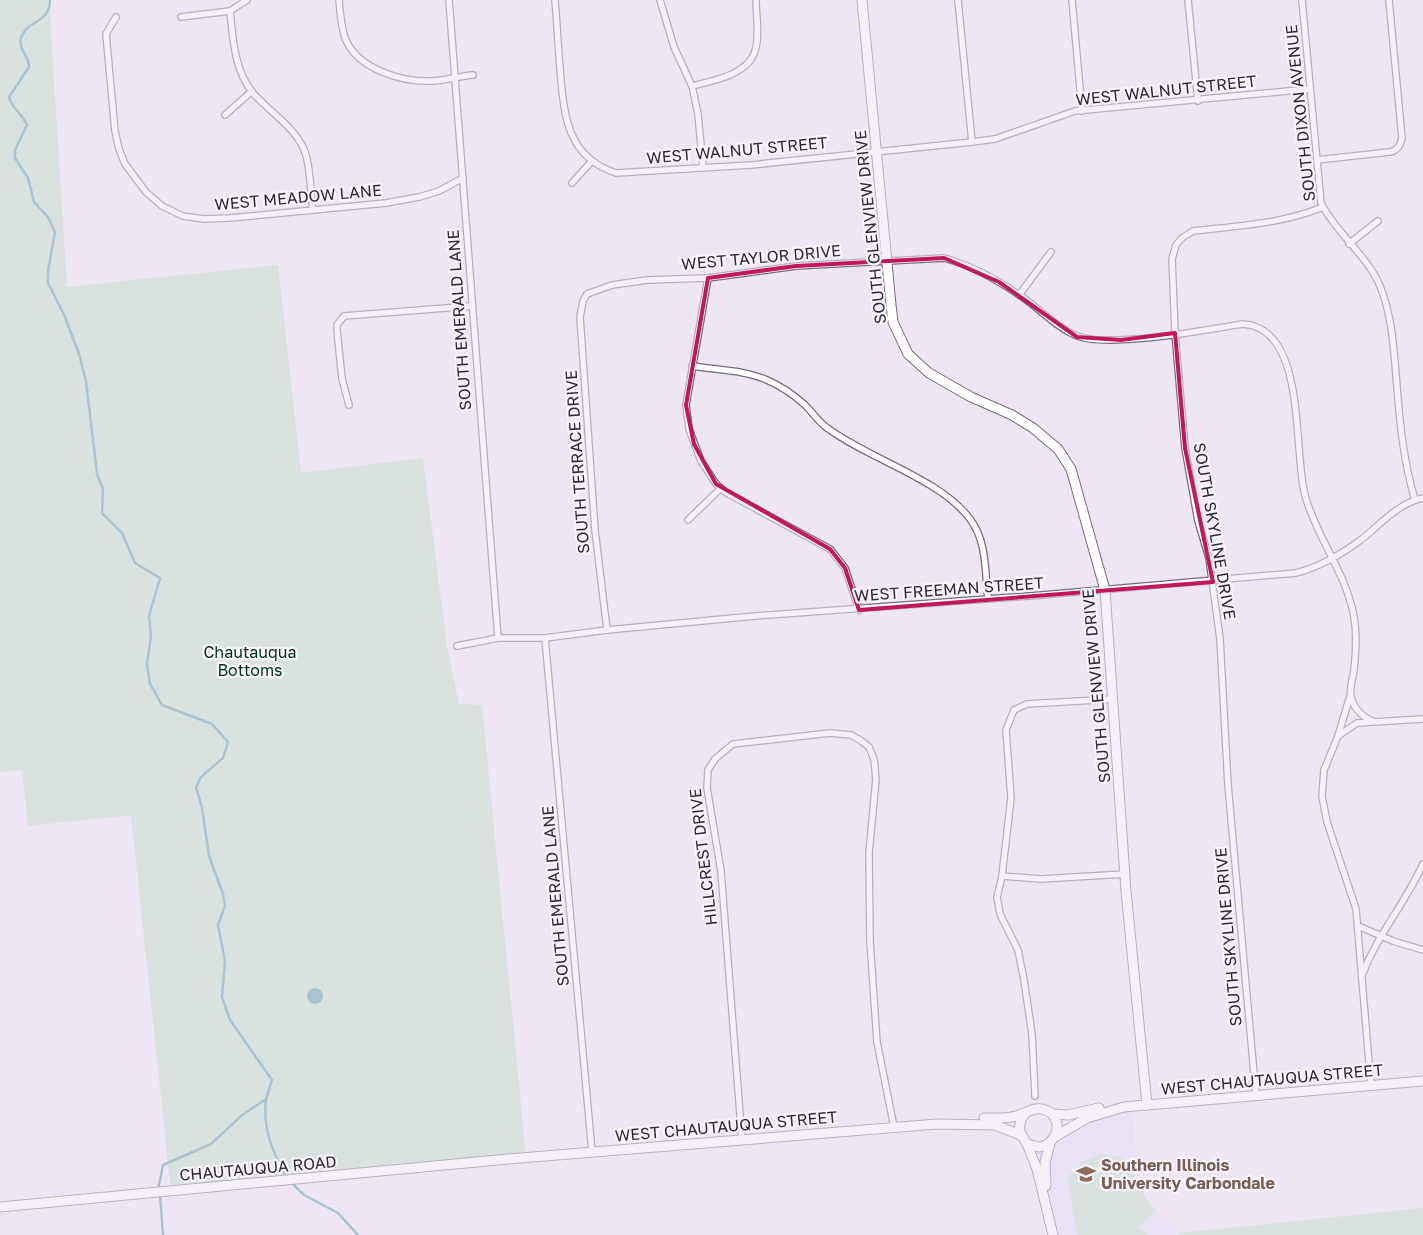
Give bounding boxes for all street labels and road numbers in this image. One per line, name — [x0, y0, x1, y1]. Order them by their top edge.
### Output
street label: SOUTH DIXON AVENUE — [1281, 24, 1319, 202]
street label: WEST WALNUT STREET — [1075, 71, 1257, 109]
street label: SOUTH GLENVIEW DRIVE — [850, 129, 890, 325]
street label: WEST WALNUT STREET — [646, 132, 828, 168]
street label: WEST MEADOW LANE — [214, 180, 382, 214]
street label: SOUTH EMERALD LANE — [443, 229, 475, 411]
street label: WEST TAYLOR DRIVE — [680, 240, 842, 274]
street label: SOUTH TERRACE DRIVE — [561, 370, 593, 554]
street label: SOUTH SKYLINE DRIVE — [1190, 441, 1240, 621]
street label: WEST FREEMAN STREET — [853, 572, 1045, 606]
street label: SOUTH GLENVIEW DRIVE — [1078, 588, 1114, 784]
street label: HILLCREST DRIVE — [685, 787, 721, 927]
street label: SOUTH EMERALD LANE — [537, 805, 573, 987]
street label: SOUTH SKYLINE DRIVE — [1210, 847, 1246, 1027]
street label: WEST CHAUTAUQUA STREET — [1160, 1059, 1384, 1099]
street label: WEST CHAUTAUQUA STREET — [614, 1106, 838, 1146]
street label: CHAUTAUQUA ROAD — [179, 1151, 337, 1185]

